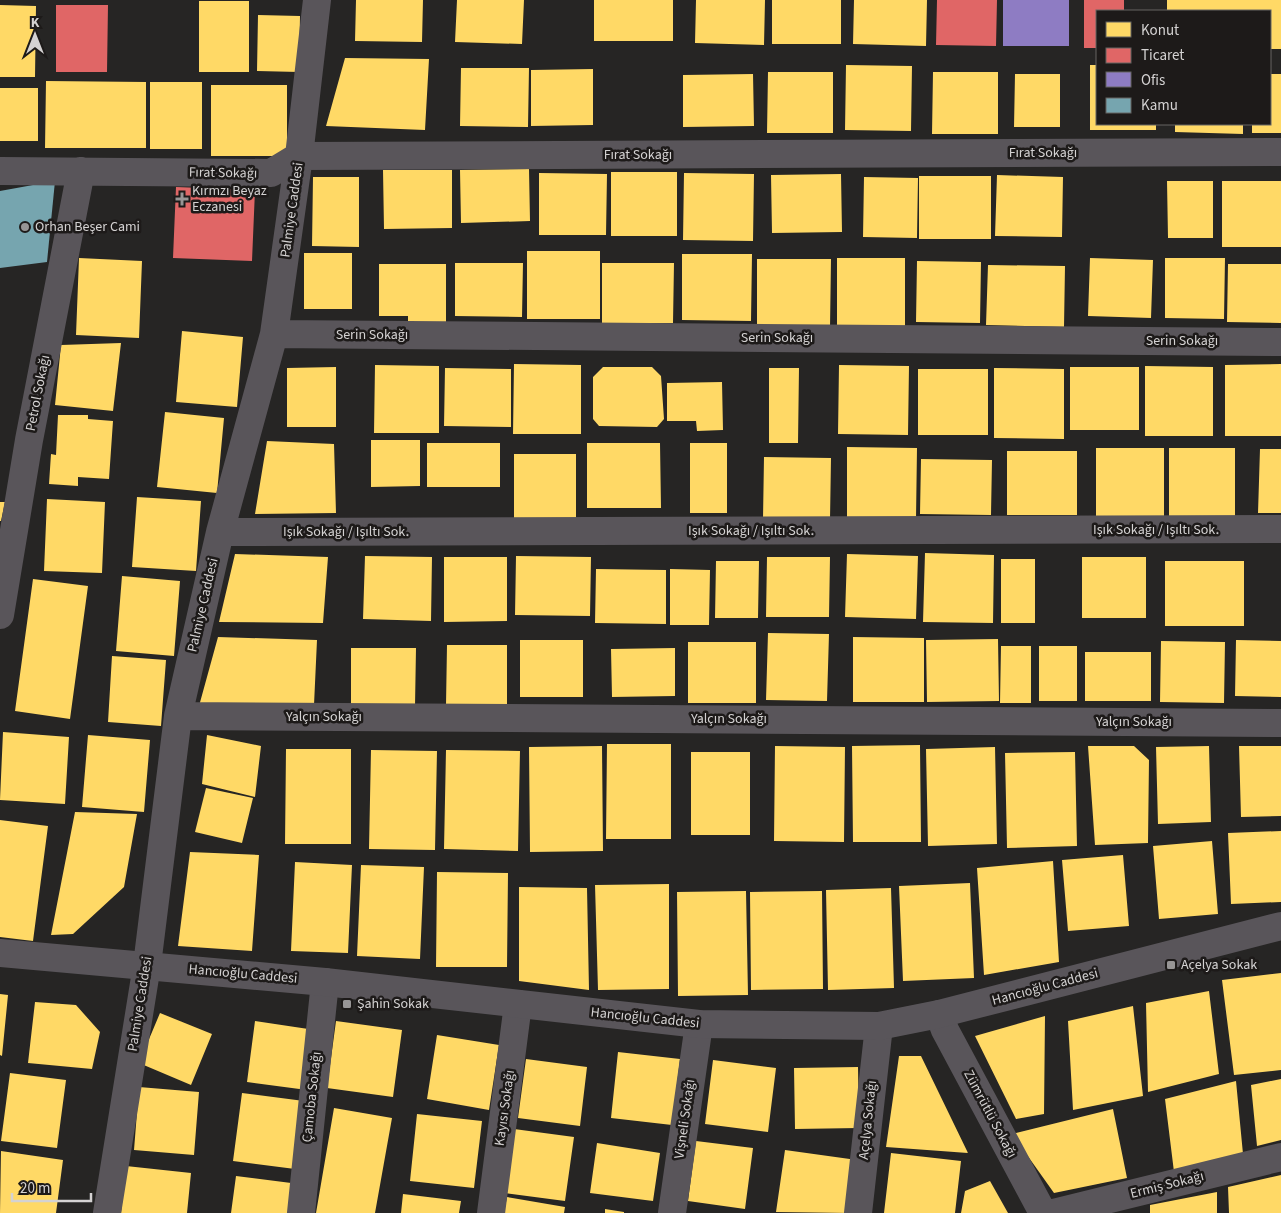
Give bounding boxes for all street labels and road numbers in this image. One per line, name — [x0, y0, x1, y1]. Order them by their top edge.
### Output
street label: Fırat Sokağı — [1009, 143, 1077, 163]
street label: Fırat Sokağı — [604, 145, 672, 165]
street label: Palmiye Caddesi — [275, 161, 309, 259]
street label: Fırat Sokağı — [189, 162, 257, 184]
street label: Serin Sokağı — [336, 325, 408, 345]
street label: Serin Sokağı — [741, 328, 813, 348]
street label: Serin Sokağı — [1146, 331, 1218, 351]
street label: Petrol Sokağı — [21, 353, 55, 433]
street label: Işık Sokağı / Işıltı Sok. — [1093, 520, 1219, 540]
street label: Işık Sokağı / Işıltı Sok. — [688, 521, 814, 541]
street label: Işık Sokağı / Işıltı Sok. — [283, 522, 409, 542]
street label: Palmiye Caddesi — [182, 556, 224, 654]
street label: Yalçın Sokağı — [285, 707, 362, 727]
street label: Yalçın Sokağı — [690, 709, 767, 729]
street label: Yalçın Sokağı — [1095, 712, 1172, 732]
street label: Palmiye Caddesi — [123, 955, 157, 1053]
street label: Hancıoğlu Caddesi — [188, 959, 298, 989]
street label: Hancıoğlu Caddesi — [990, 963, 1100, 1011]
street label: Hancıoğlu Caddesi — [590, 1002, 700, 1034]
street label: Çamoba Sokağı — [297, 1051, 327, 1143]
street label: Zümrütlü Sokağı — [958, 1066, 1022, 1162]
street label: Kayısı Sokağı — [490, 1069, 520, 1147]
street label: Vişneli Sokağı — [670, 1078, 700, 1160]
street label: Açelya Sokağı — [854, 1079, 882, 1161]
street label: Ermiş Sokağı — [1128, 1166, 1206, 1204]

